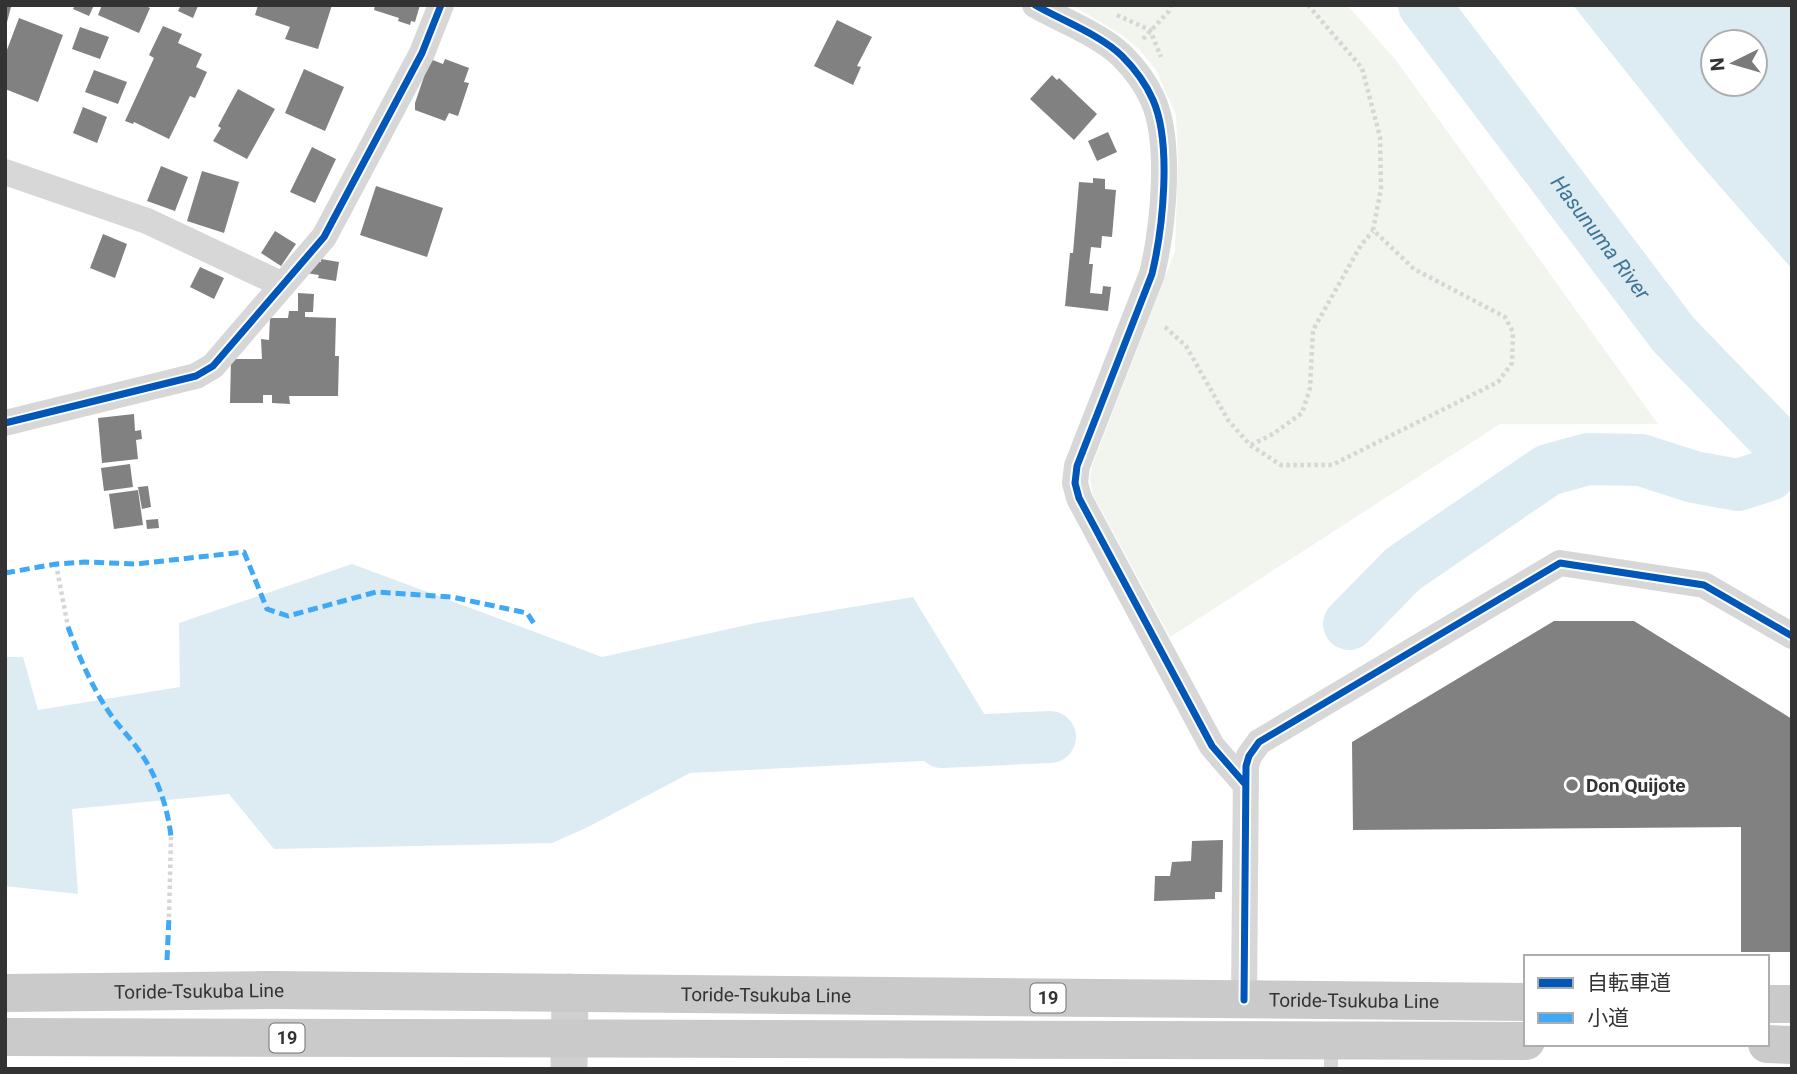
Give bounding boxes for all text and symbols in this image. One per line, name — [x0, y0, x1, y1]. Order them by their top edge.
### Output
north arrow — [1699, 28, 1769, 98]
text: N — [1706, 57, 1730, 72]
water label: Hasunuma River — [1546, 171, 1656, 305]
place label: Don Quijote — [1586, 774, 1686, 797]
marker: Don Quijote — [1564, 777, 1580, 793]
legend — [1524, 955, 1769, 1046]
text: 自転車道 — [1587, 971, 1671, 995]
street label: Toride-Tsukuba Line — [114, 979, 284, 1004]
street label: Toride-Tsukuba Line — [681, 983, 851, 1008]
road number: 19 — [1030, 984, 1066, 1013]
street label: Toride-Tsukuba Line — [1269, 989, 1439, 1013]
text: 小道 — [1587, 1006, 1629, 1030]
road number: 19 — [270, 1023, 304, 1052]

